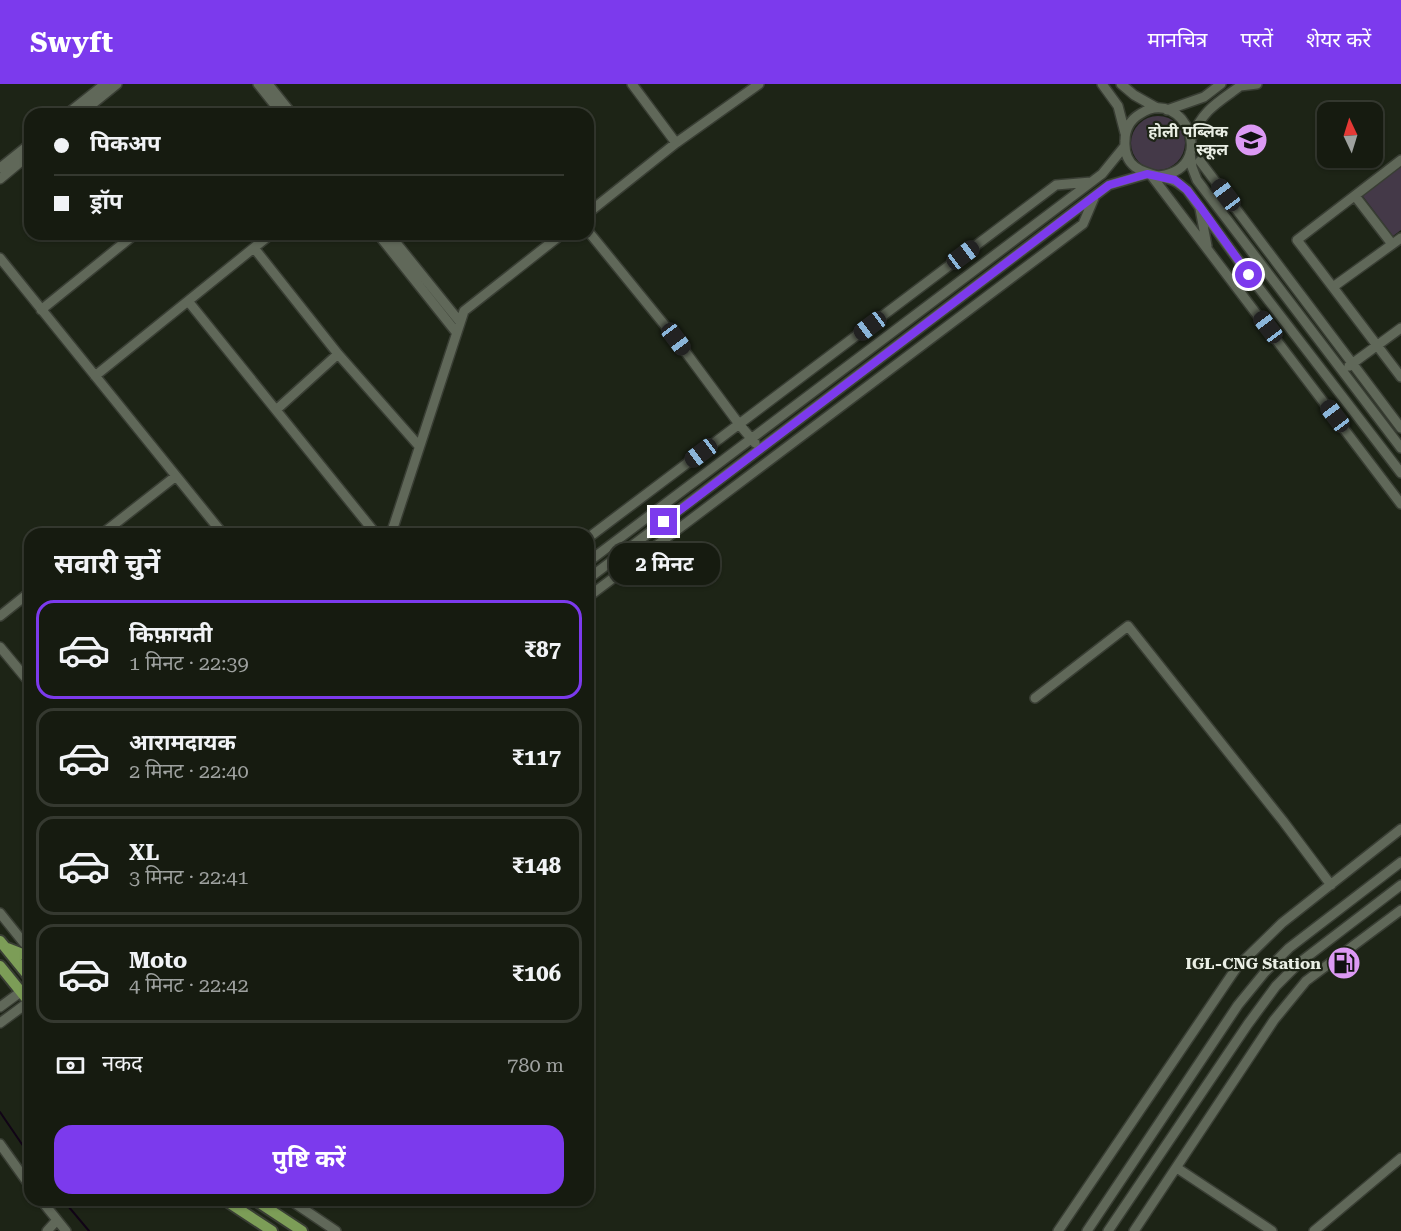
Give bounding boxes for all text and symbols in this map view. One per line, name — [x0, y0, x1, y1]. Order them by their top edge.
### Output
text: Swyft — [30, 26, 113, 59]
text: मानचित्र — [1147, 28, 1207, 52]
text: परतें — [1240, 28, 1273, 52]
text: शेयर करें — [1306, 28, 1371, 52]
north arrow — [1317, 102, 1383, 168]
map controls — [1317, 102, 1383, 168]
place label: होली पब्लिक स्कूल — [1148, 122, 1229, 160]
school or university icon: होली पब्लिक स्कूल — [1233, 122, 1269, 158]
text: पिकअप — [90, 131, 161, 156]
car — [1208, 175, 1244, 215]
text: ड्रॉप — [90, 189, 123, 214]
car — [943, 237, 983, 273]
route start — [1235, 261, 1262, 288]
car — [1250, 307, 1286, 347]
car — [850, 308, 890, 344]
car — [658, 319, 694, 359]
car — [1317, 396, 1353, 436]
car — [681, 435, 721, 471]
route end — [650, 508, 677, 535]
callout: 2 मिनट — [608, 543, 720, 585]
text: सवारी चुनें — [54, 548, 160, 580]
text: 2 मिनट — [635, 552, 694, 576]
text: किफ़ायती — [129, 622, 213, 647]
icon: car — [57, 623, 111, 677]
text: ₹87 — [524, 637, 561, 662]
text: 1 मिनट · 22:39 — [129, 651, 249, 675]
text: आरामदायक — [129, 730, 236, 755]
icon: car — [57, 731, 111, 785]
text: ₹117 — [512, 745, 561, 770]
text: 2 मिनट · 22:40 — [129, 759, 249, 783]
icon: car — [57, 839, 111, 893]
text: XL — [129, 840, 159, 865]
text: ₹148 — [512, 853, 561, 878]
text: 3 मिनट · 22:41 — [129, 865, 249, 889]
fuel station icon: IGL-CNG Station — [1326, 945, 1362, 981]
icon: car — [57, 947, 111, 1001]
text: Moto — [129, 948, 187, 973]
place label: IGL-CNG Station — [1186, 954, 1321, 973]
text: ₹106 — [512, 961, 561, 986]
text: 4 मिनट · 22:42 — [129, 973, 249, 997]
icon: cash — [54, 1049, 87, 1082]
text: नकद — [102, 1051, 143, 1076]
text: 780 m — [507, 1053, 564, 1077]
button: पुष्टि करें — [54, 1125, 564, 1194]

